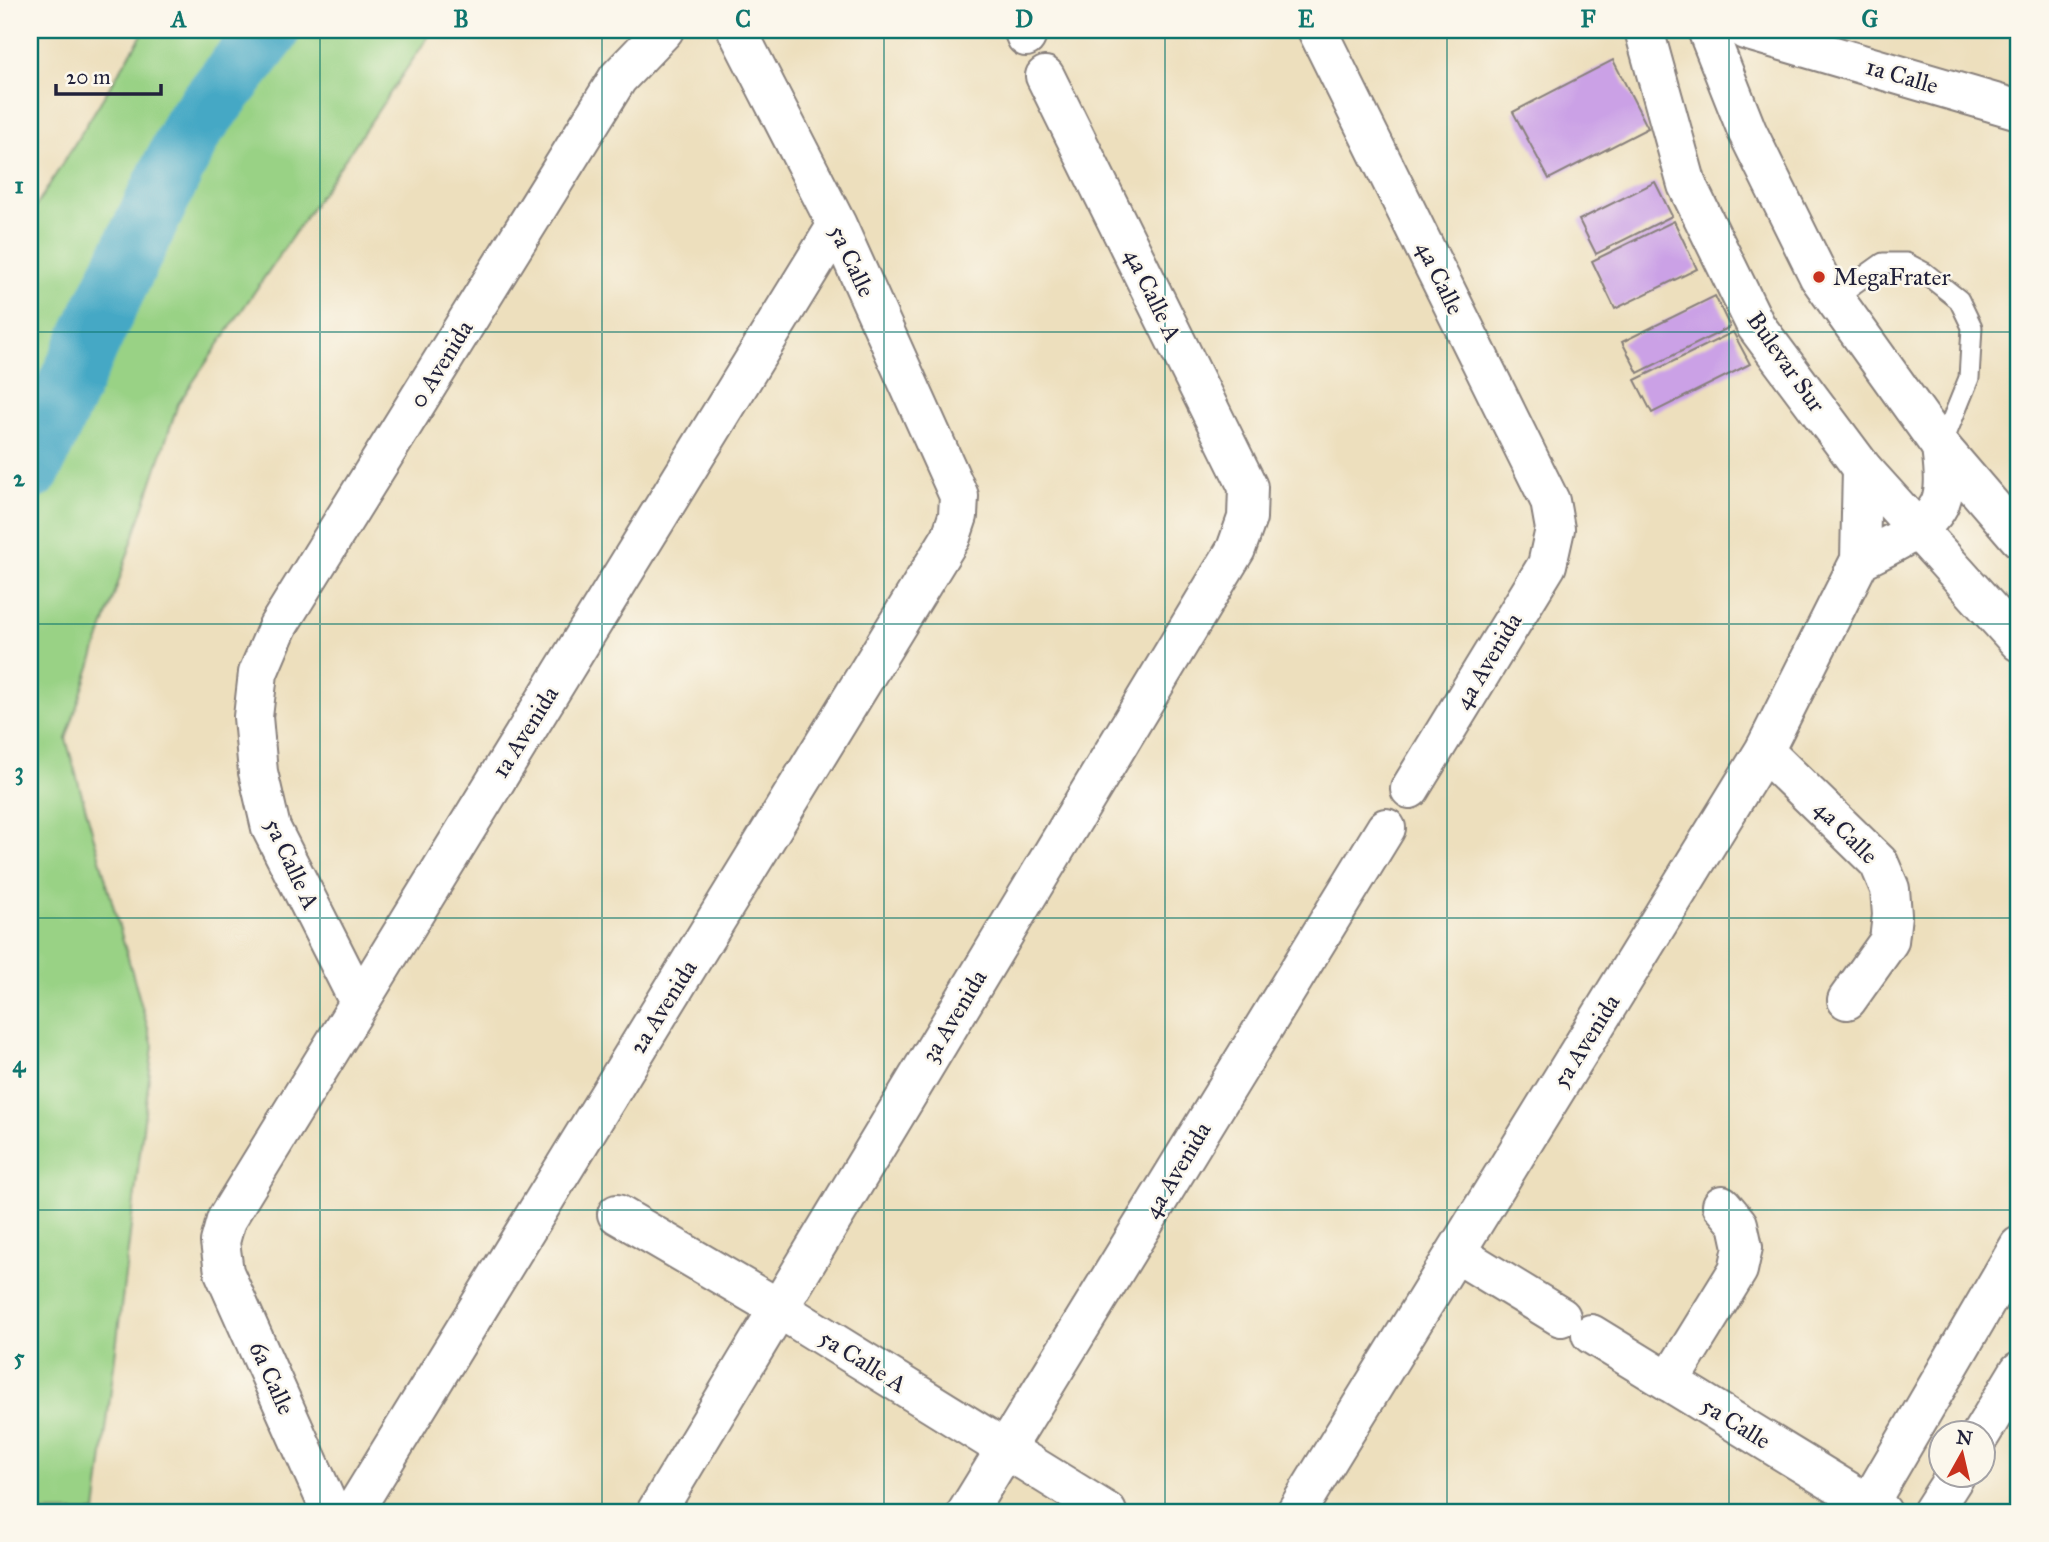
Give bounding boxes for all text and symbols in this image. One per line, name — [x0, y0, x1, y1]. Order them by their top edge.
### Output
text: A — [169, 5, 187, 33]
text: B — [453, 5, 469, 33]
text: C — [735, 5, 751, 33]
text: D — [1015, 5, 1033, 33]
text: E — [1298, 5, 1315, 33]
text: F — [1580, 5, 1596, 33]
text: G — [1862, 5, 1879, 33]
street label: 1a Calle — [1862, 51, 1942, 101]
scale bar — [56, 52, 161, 96]
text: 20 m — [66, 64, 111, 90]
text: 1 — [14, 171, 24, 199]
street label: 5a Calle — [822, 220, 882, 302]
street label: 4a Calle — [1409, 236, 1471, 320]
street label: 4a Calle A — [1118, 244, 1188, 346]
place label: MegaFrater — [1833, 262, 1951, 292]
marker: MegaFrater — [1811, 269, 1827, 285]
street label: Bulevar Sur — [1740, 306, 1832, 418]
street label: 0 Avenida — [403, 314, 480, 413]
text: 2 — [13, 464, 25, 492]
street label: 4a Avenida — [1448, 607, 1529, 714]
street label: 1a Avenida — [485, 680, 565, 784]
text: 3 — [14, 757, 24, 786]
street label: 4a Calle — [1808, 794, 1884, 870]
street label: 5a Calle A — [258, 814, 326, 914]
street label: 2a Avenida — [622, 954, 704, 1060]
street label: 3a Avenida — [915, 963, 994, 1068]
street label: 5a Avenida — [1546, 988, 1627, 1093]
text: 4 — [13, 1050, 27, 1078]
street label: 4a Avenida — [1137, 1116, 1218, 1223]
street label: 5a Calle A — [814, 1323, 912, 1399]
street label: 6a Calle — [243, 1337, 301, 1419]
text: 5 — [14, 1343, 25, 1371]
street label: 5a Calle — [1696, 1390, 1776, 1456]
north arrow — [1926, 1420, 1996, 1490]
text: N — [1955, 1425, 1974, 1450]

